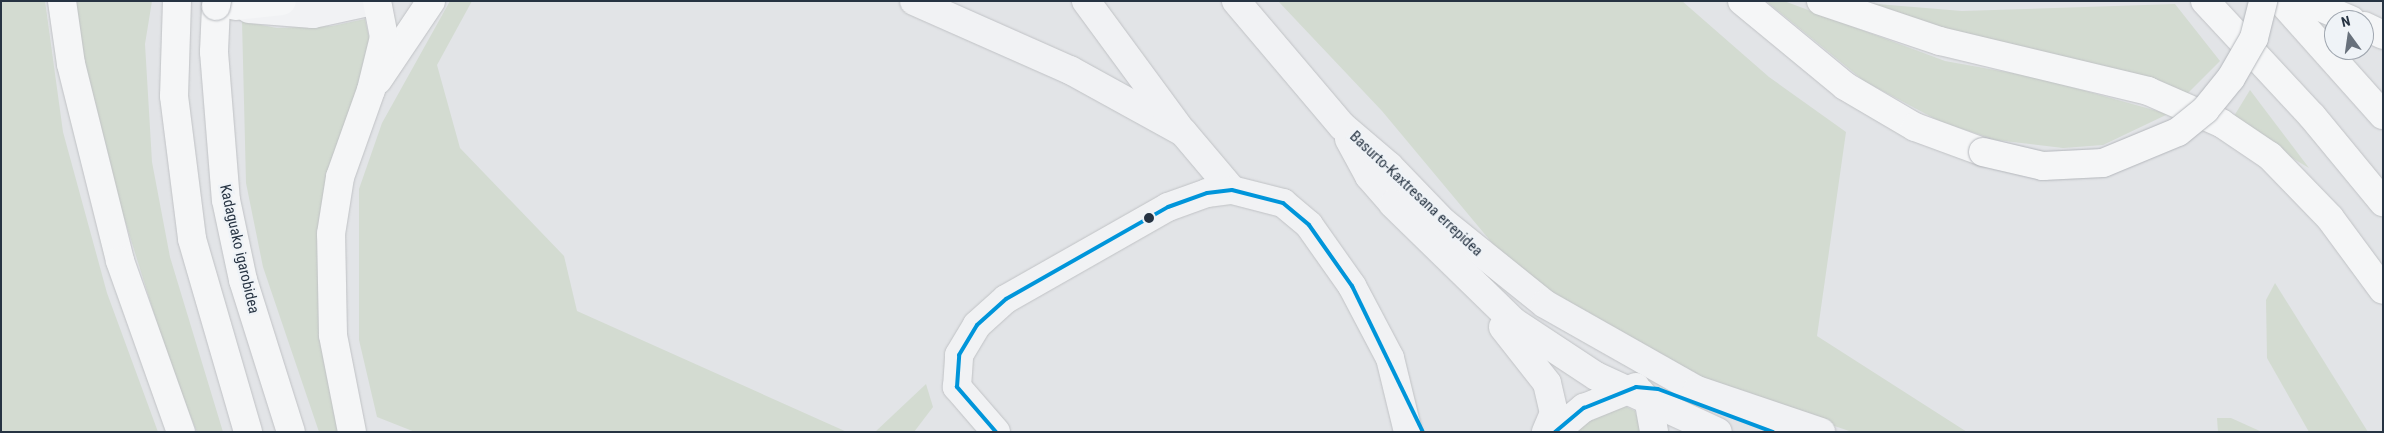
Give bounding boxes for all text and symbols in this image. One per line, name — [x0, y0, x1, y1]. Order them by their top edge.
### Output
north arrow — [2324, 10, 2374, 60]
text: N — [2340, 13, 2352, 30]
street label: Basurto-Kaxtresana errepidea — [1346, 128, 1486, 260]
street label: Kadaguako igarobidea — [215, 183, 263, 315]
unlabelled marker — [1144, 213, 1154, 223]

